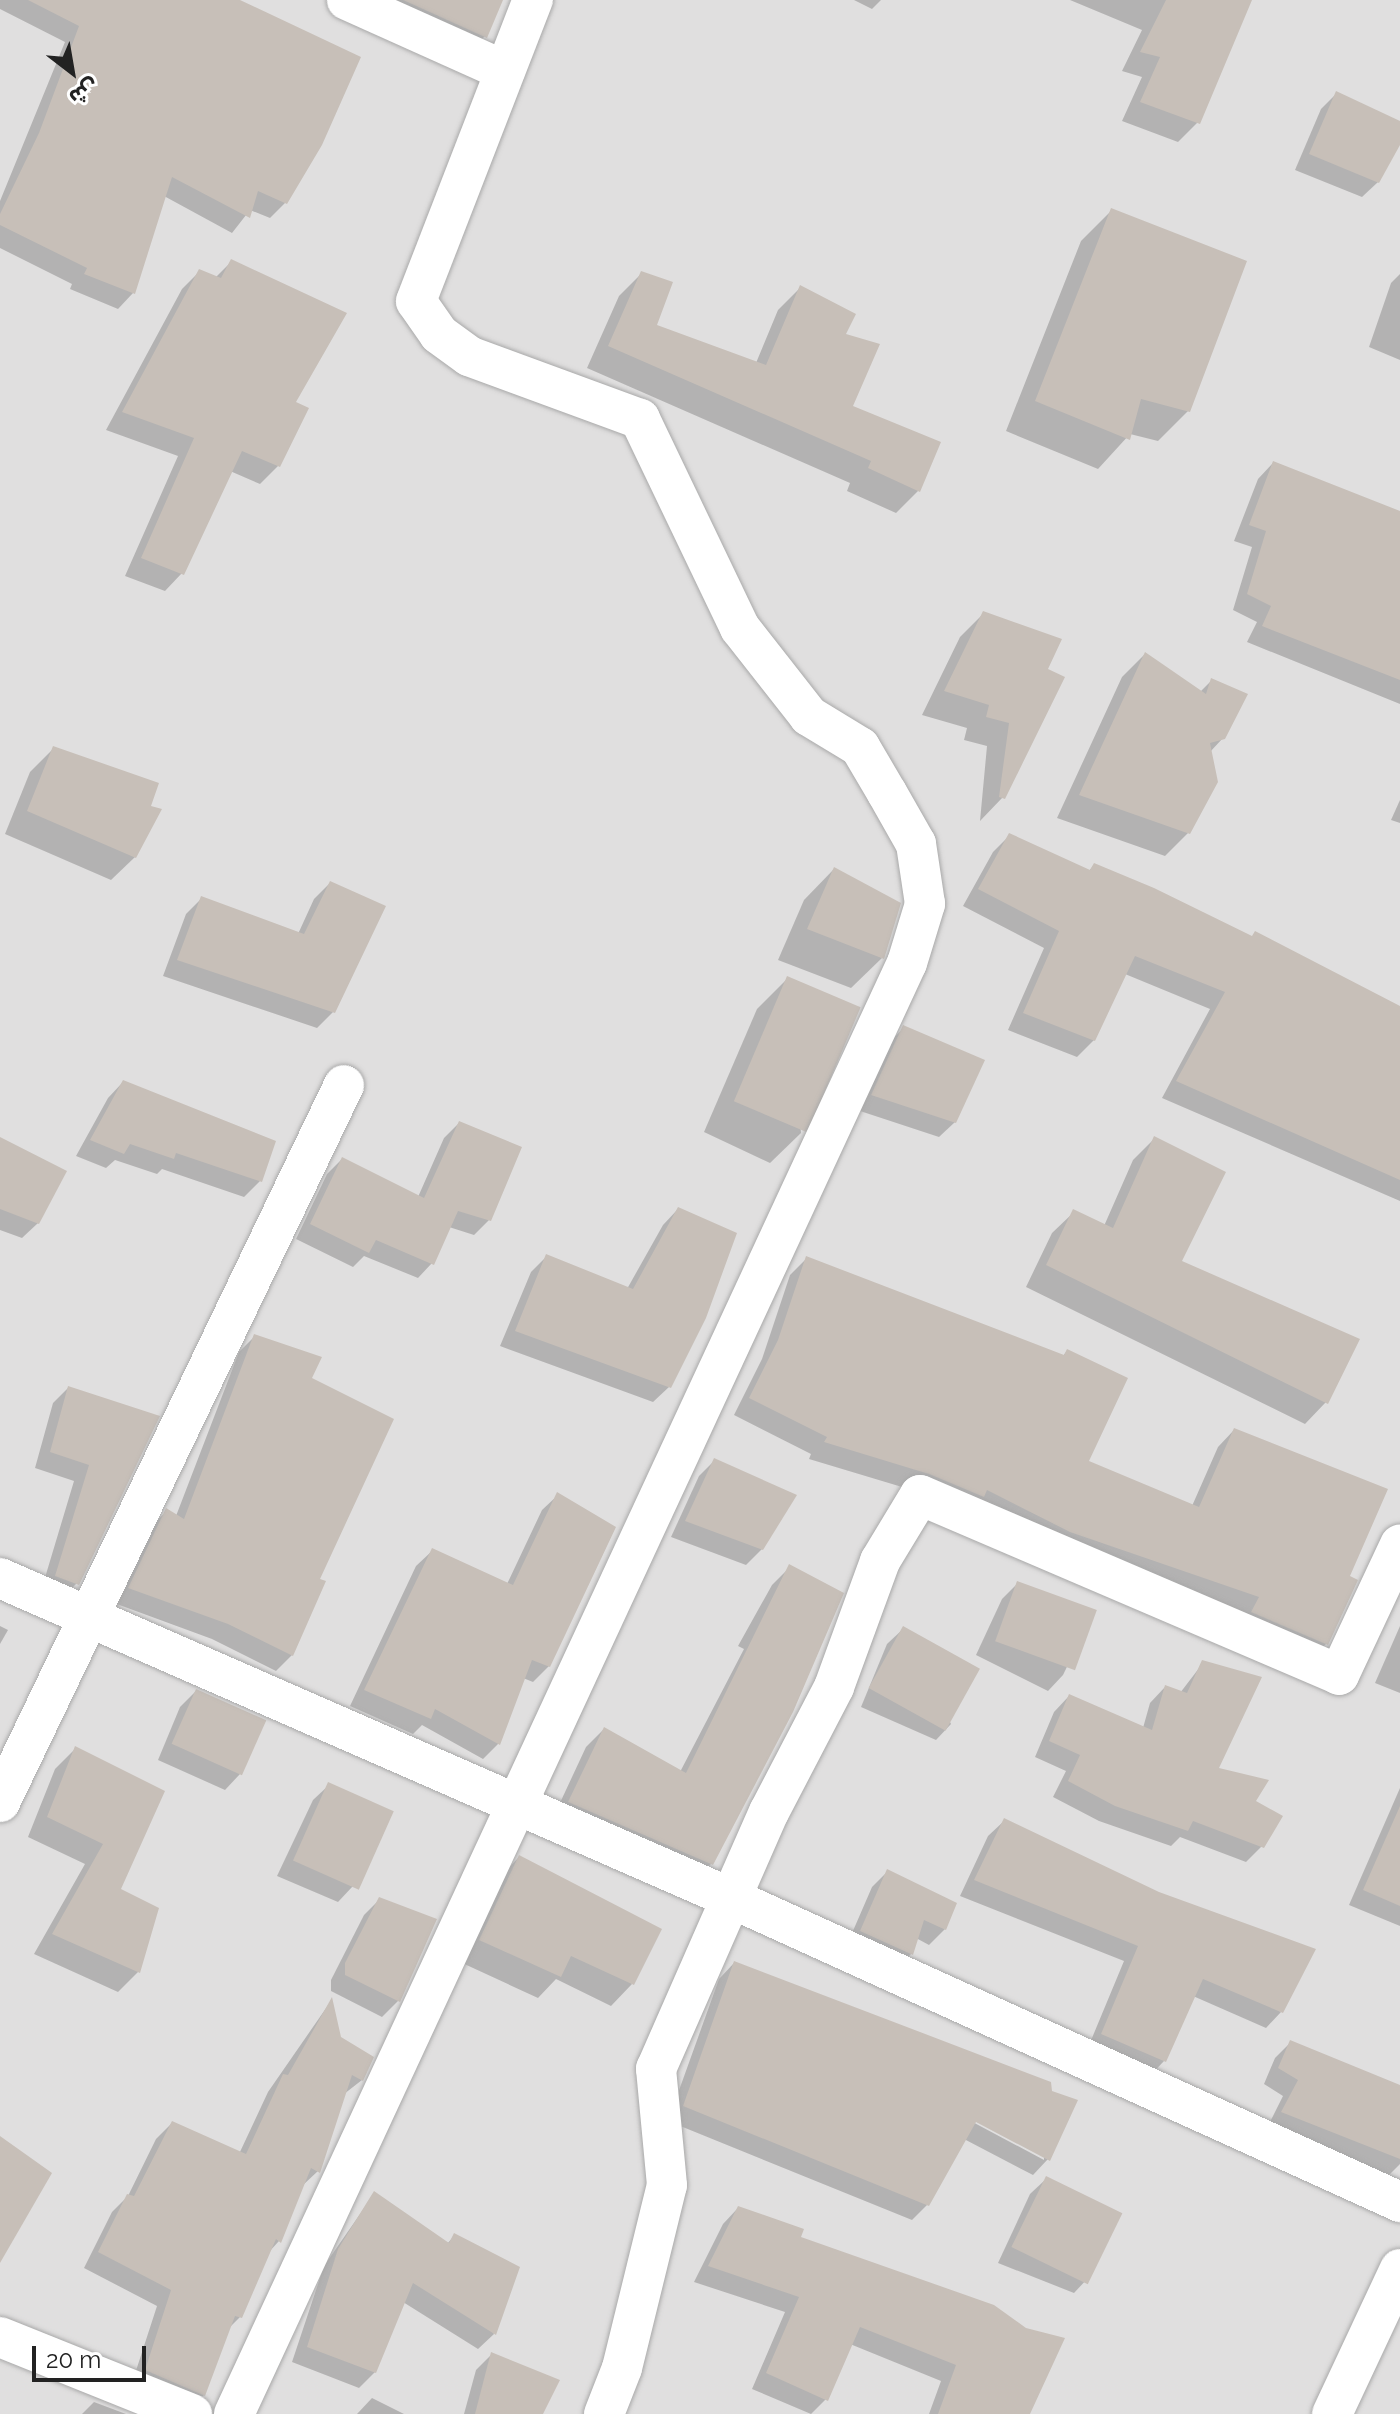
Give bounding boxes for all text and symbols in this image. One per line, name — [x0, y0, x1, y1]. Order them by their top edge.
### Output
north arrow — [32, 32, 112, 112]
text: ش — [65, 74, 104, 111]
scale bar — [36, 2330, 150, 2380]
text: 20 m — [46, 2345, 101, 2374]

